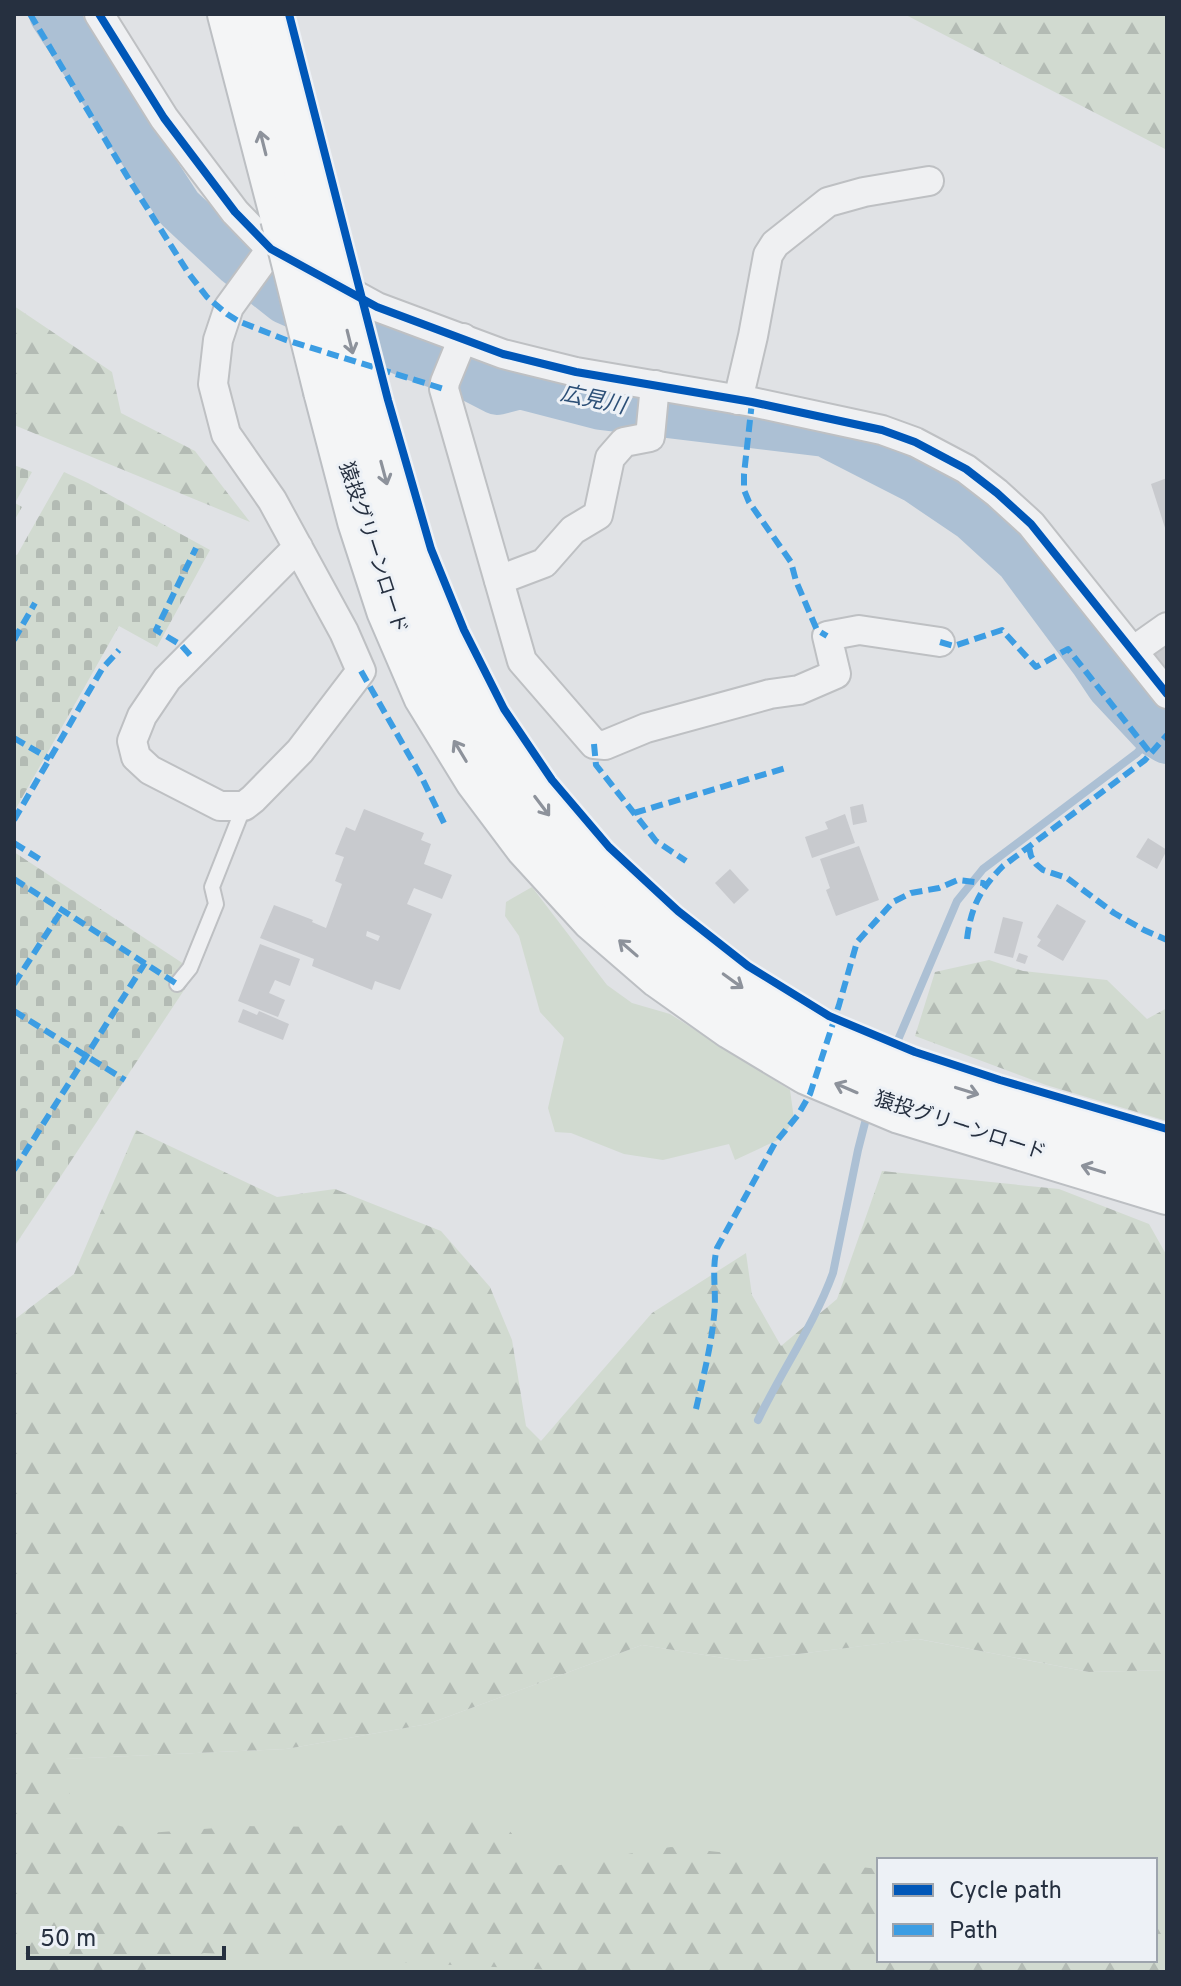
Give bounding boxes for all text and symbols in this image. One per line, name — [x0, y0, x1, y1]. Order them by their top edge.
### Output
one-way arrow — [255, 130, 270, 156]
one-way arrow — [343, 328, 358, 354]
water label: 広見川 — [558, 381, 630, 421]
street label: 猿投グリーンロード — [332, 459, 412, 637]
one-way arrow — [377, 459, 392, 485]
one-way arrow — [452, 740, 468, 763]
one-way arrow — [534, 795, 551, 816]
one-way arrow — [618, 939, 639, 957]
one-way arrow — [722, 973, 744, 989]
one-way arrow — [834, 1080, 859, 1095]
one-way arrow — [954, 1084, 980, 1099]
street label: 猿投グリーンロード — [871, 1087, 1049, 1167]
one-way arrow — [1080, 1161, 1106, 1176]
legend — [877, 1858, 1157, 1962]
text: Cycle path — [949, 1877, 1062, 1907]
scale bar — [28, 1910, 224, 1960]
text: Path — [949, 1917, 998, 1947]
text: 50 m — [40, 1925, 96, 1955]

